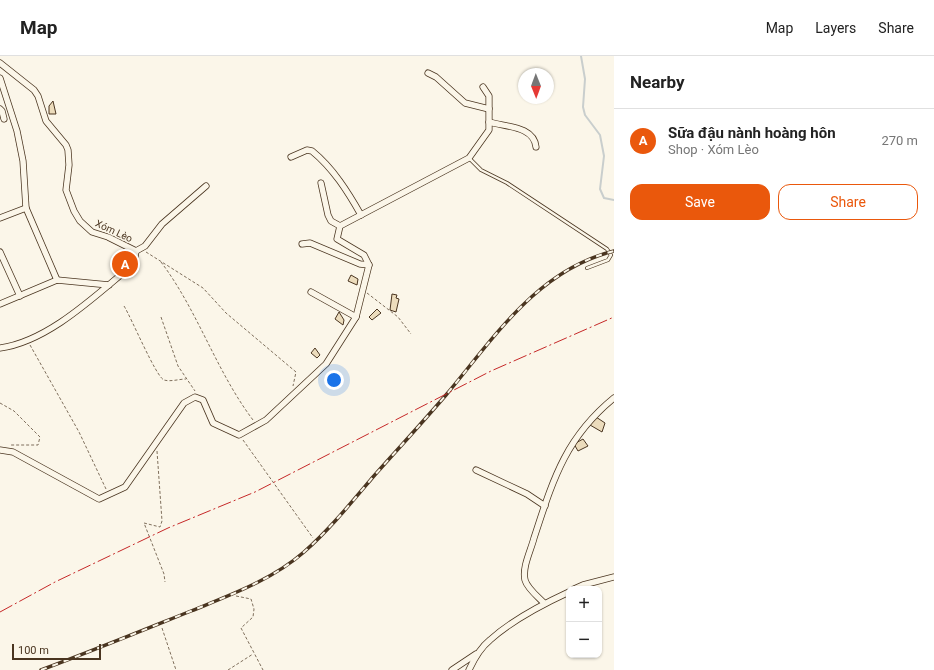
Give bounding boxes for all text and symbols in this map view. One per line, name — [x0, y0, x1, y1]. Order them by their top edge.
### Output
text: Map — [20, 16, 58, 39]
text: Map — [766, 20, 793, 36]
text: Layers — [815, 20, 856, 36]
text: Share — [878, 20, 914, 36]
north arrow — [518, 68, 554, 104]
text: Nearby — [630, 72, 685, 92]
text: Sữa đậu nành hoàng hôn — [668, 124, 836, 142]
text: A — [639, 133, 647, 148]
text: 270 m — [881, 133, 918, 148]
text: Shop · Xóm Lèo — [668, 142, 759, 157]
button: Save — [630, 184, 770, 220]
button: Share — [778, 184, 918, 220]
street label: Xóm Lèo — [94, 218, 134, 244]
pin: A — [112, 249, 138, 279]
your location — [324, 370, 344, 390]
map controls — [566, 586, 602, 658]
button: + — [566, 586, 602, 622]
button: − — [566, 622, 602, 658]
scale bar — [12, 642, 101, 661]
text: 100 m — [18, 644, 49, 657]

